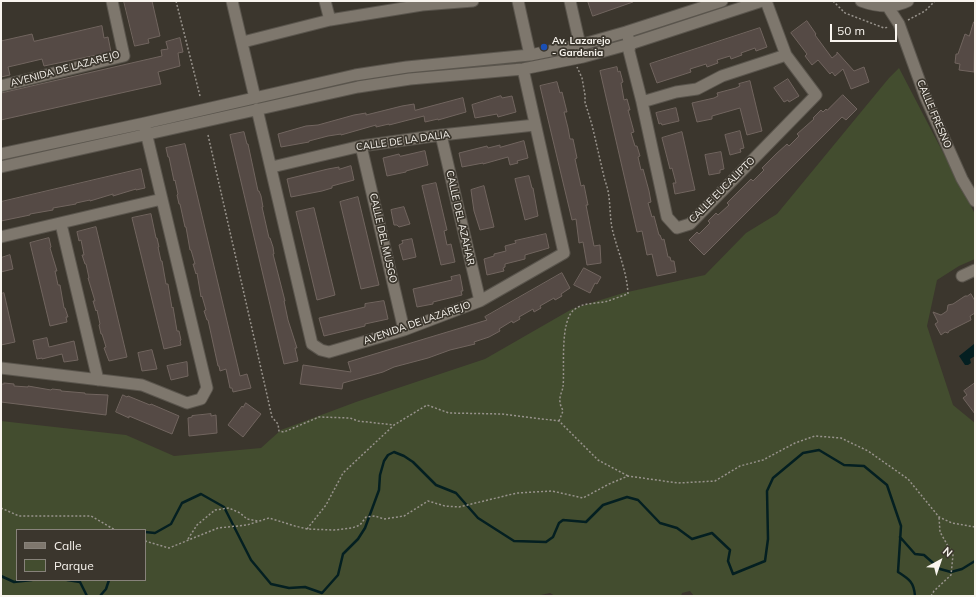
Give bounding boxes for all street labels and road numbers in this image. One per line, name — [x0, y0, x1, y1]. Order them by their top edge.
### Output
street label: AVENIDA DE LAZAREJO — [9, 49, 121, 89]
street label: CALLE FRESNO — [914, 78, 954, 150]
street label: CALLE DE LA DALIA — [355, 128, 451, 154]
street label: CALLE EUCALIPTO — [687, 155, 757, 225]
street label: CALLE DEL AZAHAR — [443, 169, 477, 267]
street label: CALLE DEL MUSGO — [367, 192, 399, 284]
street label: AVENIDA DE LAZAREJO — [362, 299, 472, 347]

